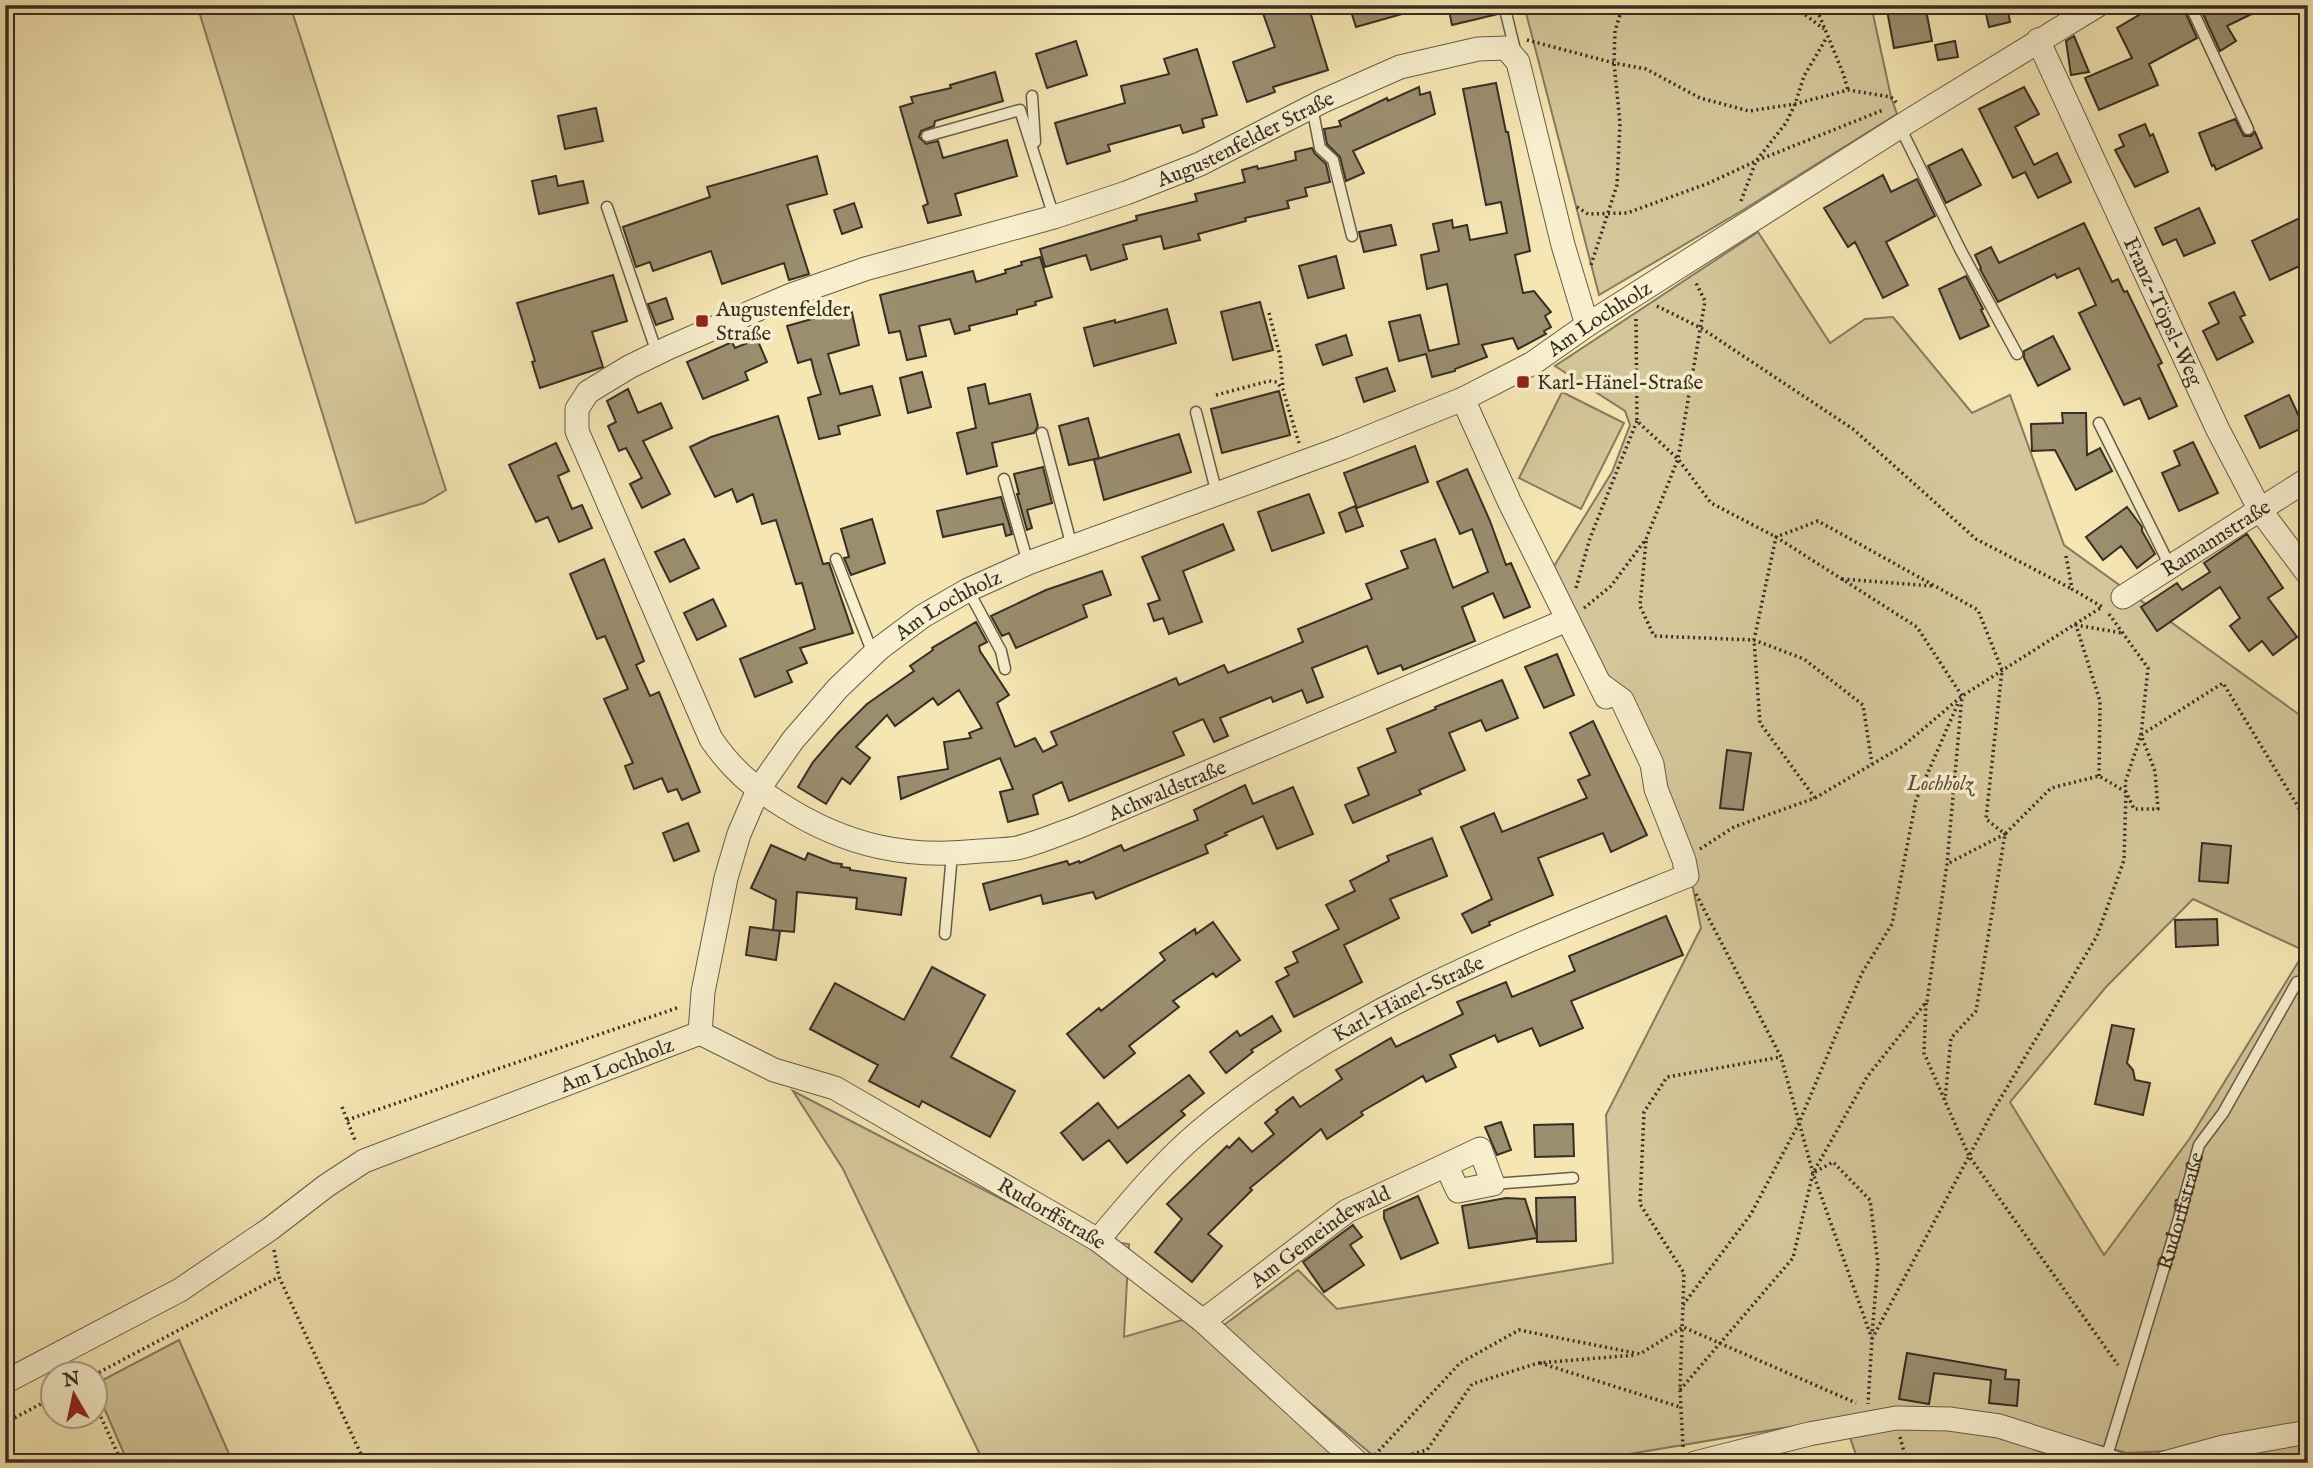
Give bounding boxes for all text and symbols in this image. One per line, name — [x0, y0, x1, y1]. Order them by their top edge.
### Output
street label: Augustenfelder Straße — [1152, 86, 1339, 195]
street label: Franz-Töpsl-Weg — [2116, 233, 2208, 391]
street label: Am Lochholz — [1542, 275, 1658, 364]
place label: Augustenfelder Straße — [715, 297, 850, 348]
marker: Augustenfelder Straße — [694, 313, 710, 329]
place label: Karl-Hänel-Straße — [1537, 370, 1704, 397]
marker: Karl-Hänel-Straße — [1515, 374, 1531, 390]
street label: Ramannstraße — [2157, 494, 2277, 584]
street label: Am Lochholz — [889, 565, 1006, 648]
street label: Achwaldstraße — [1104, 754, 1231, 829]
park label: Lochholz — [1906, 771, 1975, 798]
street label: Karl-Hänel-Straße — [1328, 950, 1489, 1049]
street label: Am Lochholz — [556, 1032, 678, 1100]
street label: Rudorffstraße — [2152, 1149, 2211, 1274]
street label: Rudorffstraße — [992, 1173, 1112, 1257]
street label: Am Gemeindewald — [1245, 1180, 1396, 1295]
north arrow — [38, 1360, 108, 1430]
text: N — [61, 1367, 82, 1393]

